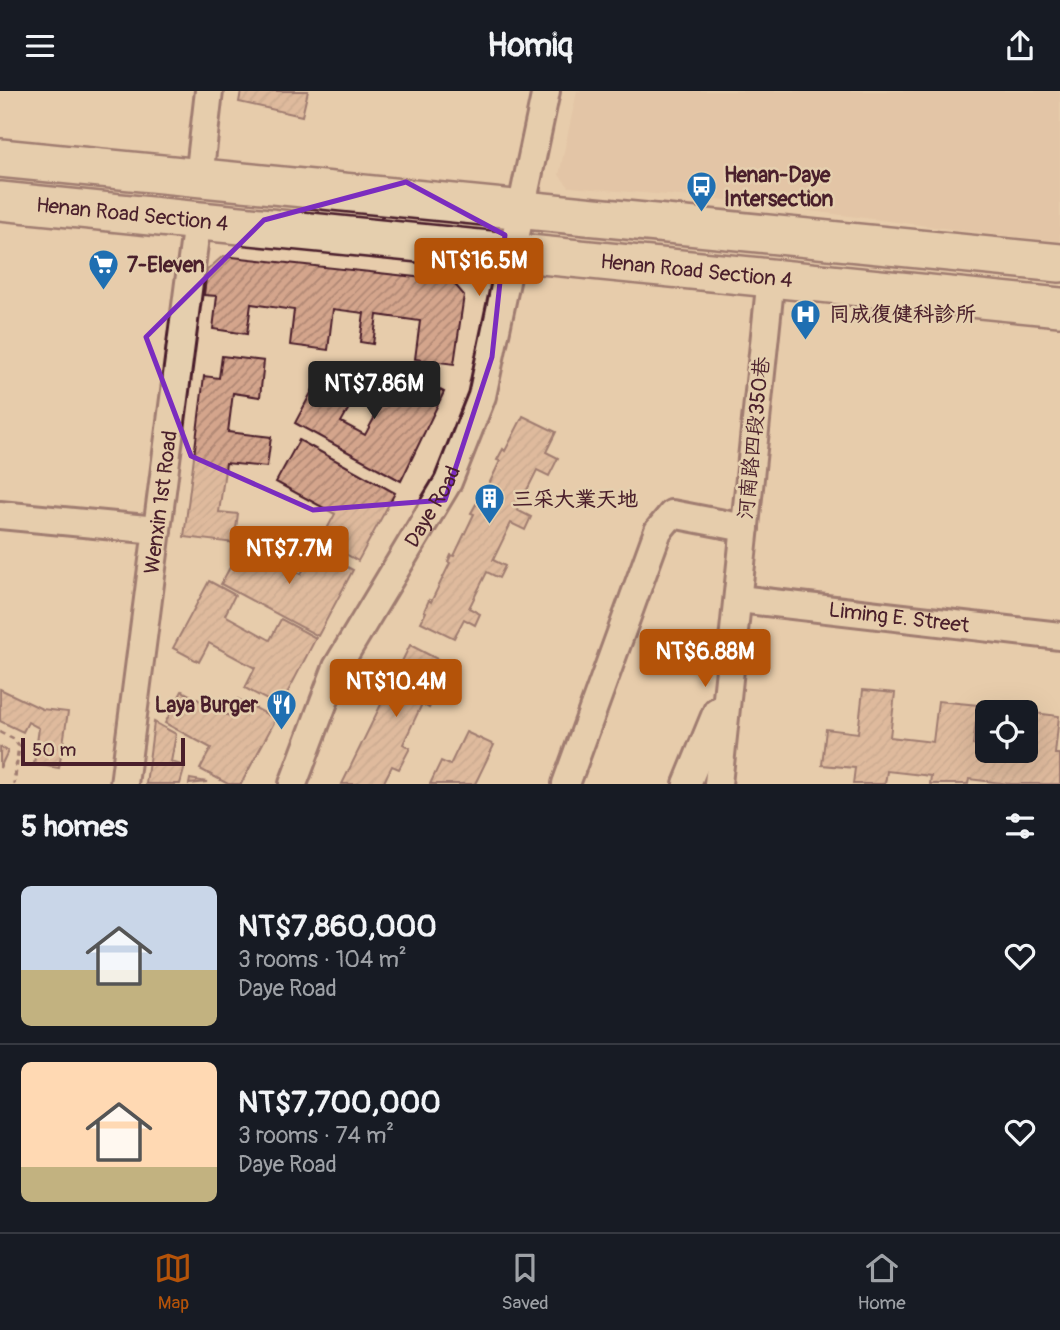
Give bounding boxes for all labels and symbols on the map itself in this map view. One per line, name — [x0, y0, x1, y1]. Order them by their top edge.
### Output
place label: Henan-Daye Intersection — [724, 162, 834, 213]
bus stop icon: Henan-Daye Intersection — [684, 170, 718, 214]
street label: Henan Road Section 4 — [35, 191, 230, 237]
pin: NT$16.5M — [407, 239, 551, 298]
supermarket icon: 7-Eleven — [87, 248, 121, 292]
street label: Henan Road Section 4 — [599, 248, 794, 294]
place label: 7-Eleven — [127, 252, 205, 279]
hospital icon: 同成復健科診所 — [789, 297, 823, 341]
place label: 同成復健科診所 — [829, 301, 976, 328]
street label: 河南路四段350巷 — [732, 355, 776, 521]
pin: NT$7.86M — [302, 361, 446, 421]
street label: Wenxin 1st Road — [138, 429, 183, 576]
street label: Daye Road — [398, 462, 467, 552]
building icon: 三采大業天地 — [472, 482, 506, 526]
place label: 三采大業天地 — [512, 486, 638, 513]
pin: NT$7.7M — [224, 526, 354, 586]
street label: Liming E. Street — [827, 596, 971, 639]
pin: NT$6.88M — [633, 629, 777, 689]
pin: NT$10.4M — [324, 659, 468, 719]
restaurant icon: Laya Burger — [264, 688, 298, 732]
place label: Laya Burger — [155, 692, 258, 719]
scale bar — [21, 735, 186, 767]

